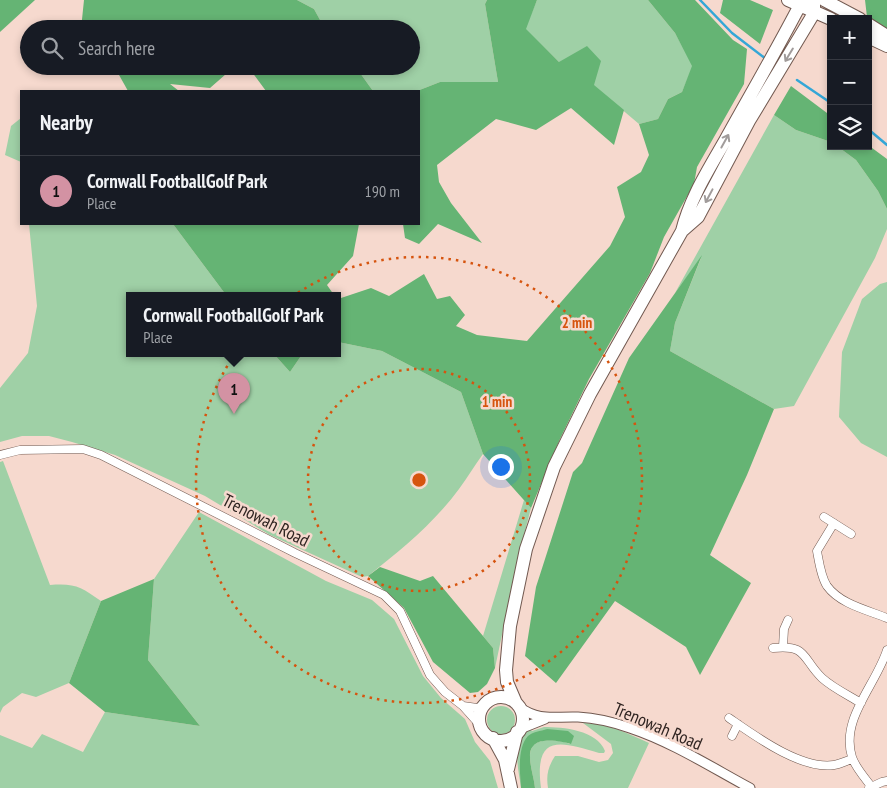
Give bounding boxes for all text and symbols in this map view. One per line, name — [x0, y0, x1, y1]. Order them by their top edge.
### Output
map controls — [827, 15, 872, 150]
button: + — [827, 15, 872, 60]
search box — [20, 20, 420, 75]
icon: search — [38, 34, 66, 62]
text: Search here — [78, 36, 155, 60]
one-way arrow — [784, 47, 794, 61]
button: − — [827, 60, 872, 105]
button: layers — [827, 105, 872, 150]
text: Nearby — [40, 109, 93, 136]
one-way arrow — [720, 133, 730, 148]
text: Cornwall FootballGolf Park — [87, 169, 267, 193]
text: 1 — [52, 181, 60, 201]
text: 190 m — [365, 181, 400, 201]
one-way arrow — [704, 188, 713, 203]
text: Place — [87, 193, 116, 213]
popup — [126, 292, 341, 357]
text: Cornwall FootballGolf Park — [143, 303, 324, 327]
text: 2 min — [562, 313, 592, 332]
text: Place — [143, 327, 173, 347]
pin: 1 — [218, 373, 250, 414]
text: 1 min — [482, 392, 512, 411]
your location — [488, 454, 514, 480]
centre of rings — [410, 471, 428, 489]
street label: Trenowah Road — [219, 488, 313, 552]
street label: Trenowah Road — [610, 697, 706, 755]

